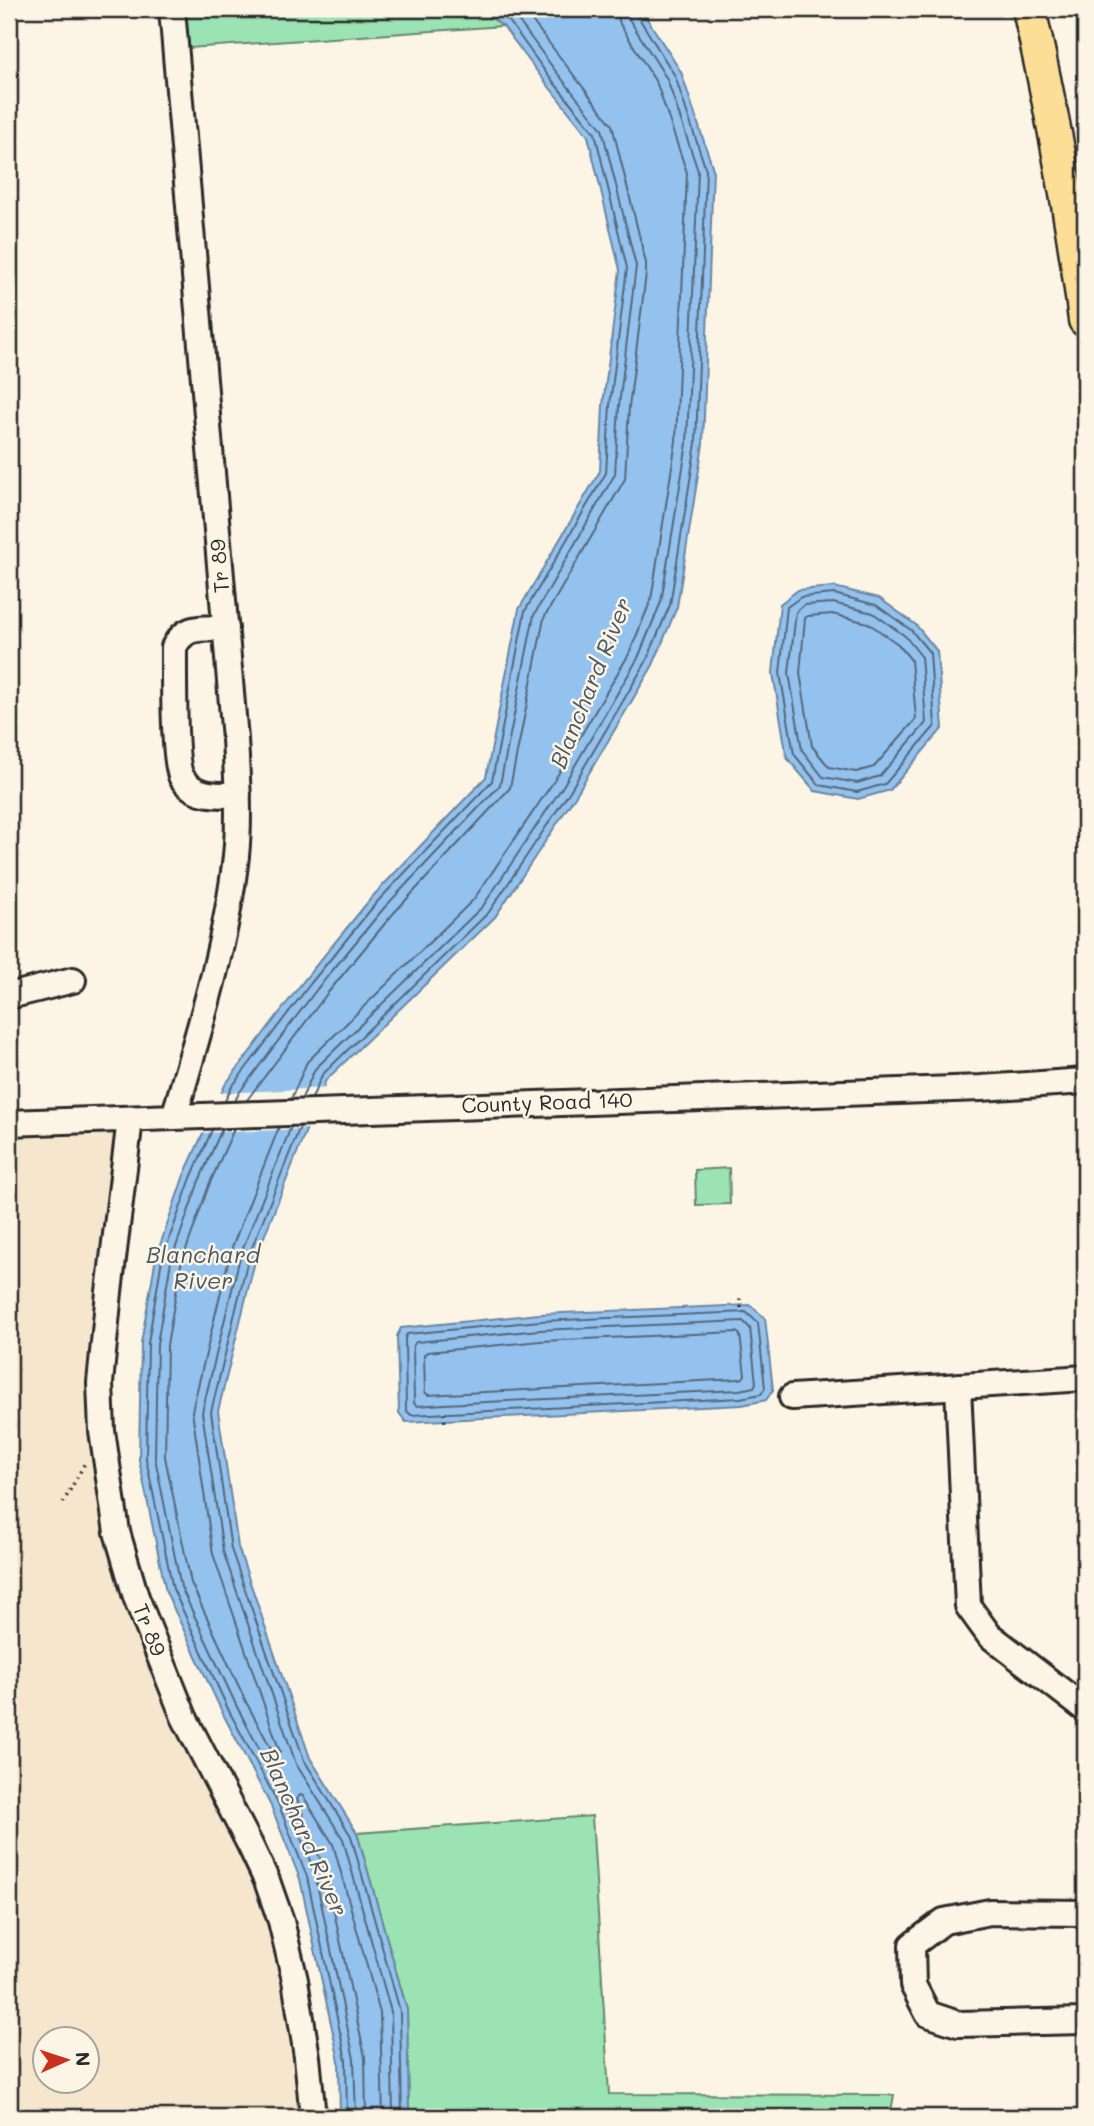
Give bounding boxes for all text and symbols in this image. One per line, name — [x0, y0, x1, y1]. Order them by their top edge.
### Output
street label: Tr 89 — [203, 538, 234, 594]
water label: Blanchard River — [542, 593, 638, 772]
street label: County Road 140 — [461, 1085, 633, 1118]
water label: Blanchard River — [146, 1239, 261, 1295]
street label: Tr 89 — [128, 1599, 173, 1660]
water label: Blanchard River — [254, 1743, 355, 1920]
north arrow — [32, 2024, 102, 2094]
text: N — [71, 2051, 96, 2067]

